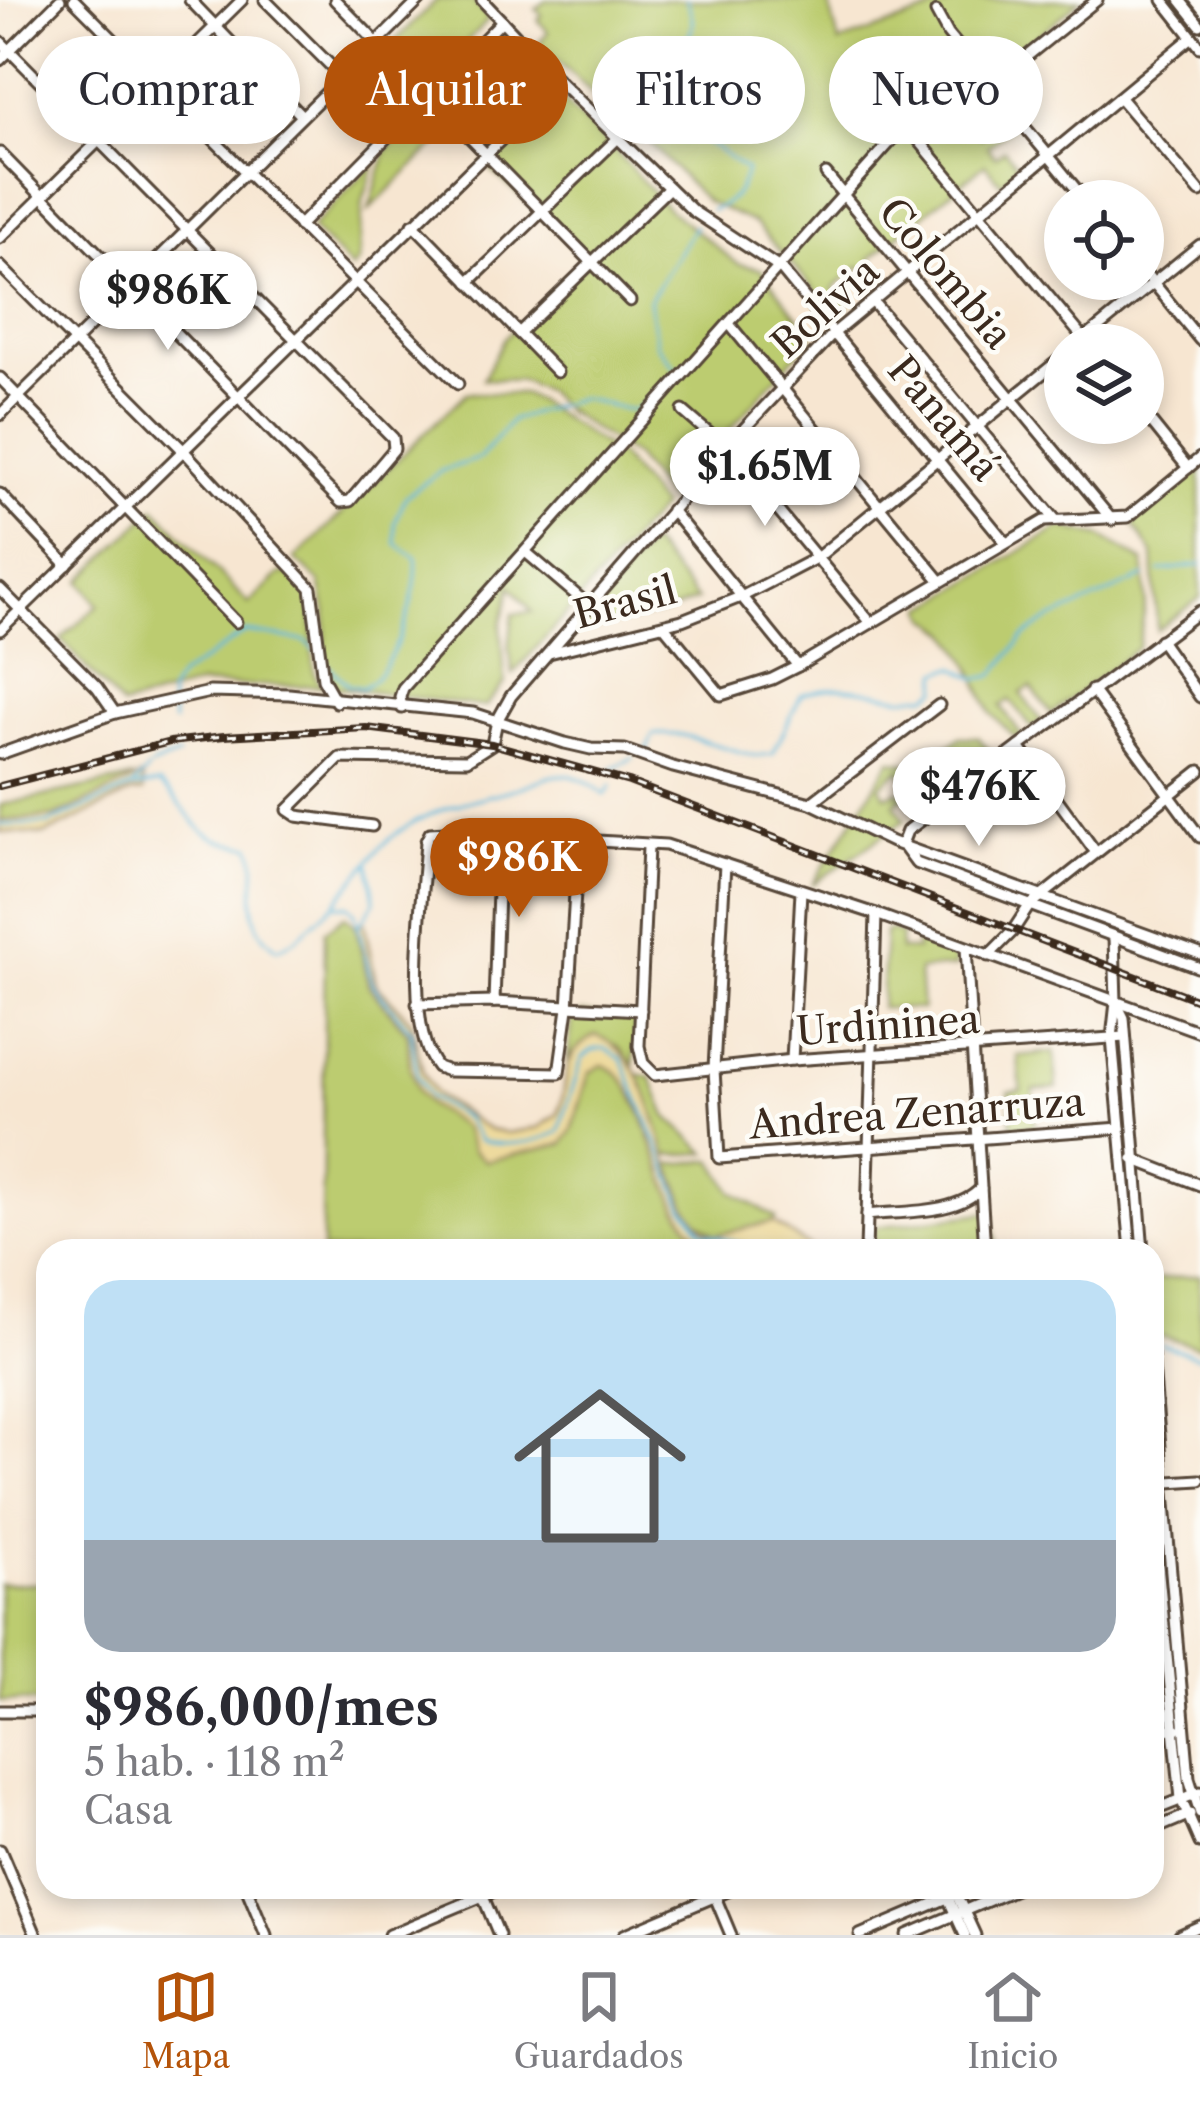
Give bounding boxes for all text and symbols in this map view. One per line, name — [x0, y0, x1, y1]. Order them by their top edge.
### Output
chip: Comprar — [36, 36, 300, 144]
chip: Alquilar — [324, 36, 568, 144]
chip: Filtros — [592, 36, 805, 144]
chip: Nuevo — [829, 36, 1043, 144]
map controls — [1044, 180, 1164, 444]
button: locate — [1044, 180, 1164, 300]
street label: Colombia — [869, 188, 1023, 358]
street label: Bolivia — [761, 246, 889, 368]
pin: $986K — [84, 251, 252, 353]
text: $986K — [106, 266, 230, 314]
button: layers — [1044, 324, 1164, 444]
street label: Panamá — [878, 346, 1010, 490]
pin: $1.65M — [667, 427, 863, 529]
text: $1.65M — [697, 442, 833, 490]
street label: Brasil — [568, 565, 682, 639]
pin: $476K — [895, 747, 1063, 849]
text: $476K — [920, 762, 1038, 810]
pin: $986K — [435, 818, 603, 920]
text: $986K — [457, 833, 581, 881]
street label: Urdininea — [795, 995, 982, 1055]
street label: Andrea Zenarruza — [747, 1077, 1087, 1149]
icon: home — [492, 1358, 708, 1574]
text: $986,000/mes — [84, 1676, 439, 1738]
text: 5 hab. · 118 m² — [84, 1738, 345, 1786]
text: Casa — [84, 1786, 172, 1834]
tab: Mapa — [142, 1964, 230, 2077]
tab: Guardados — [514, 1964, 684, 2077]
tab: Inicio — [967, 1964, 1058, 2077]

